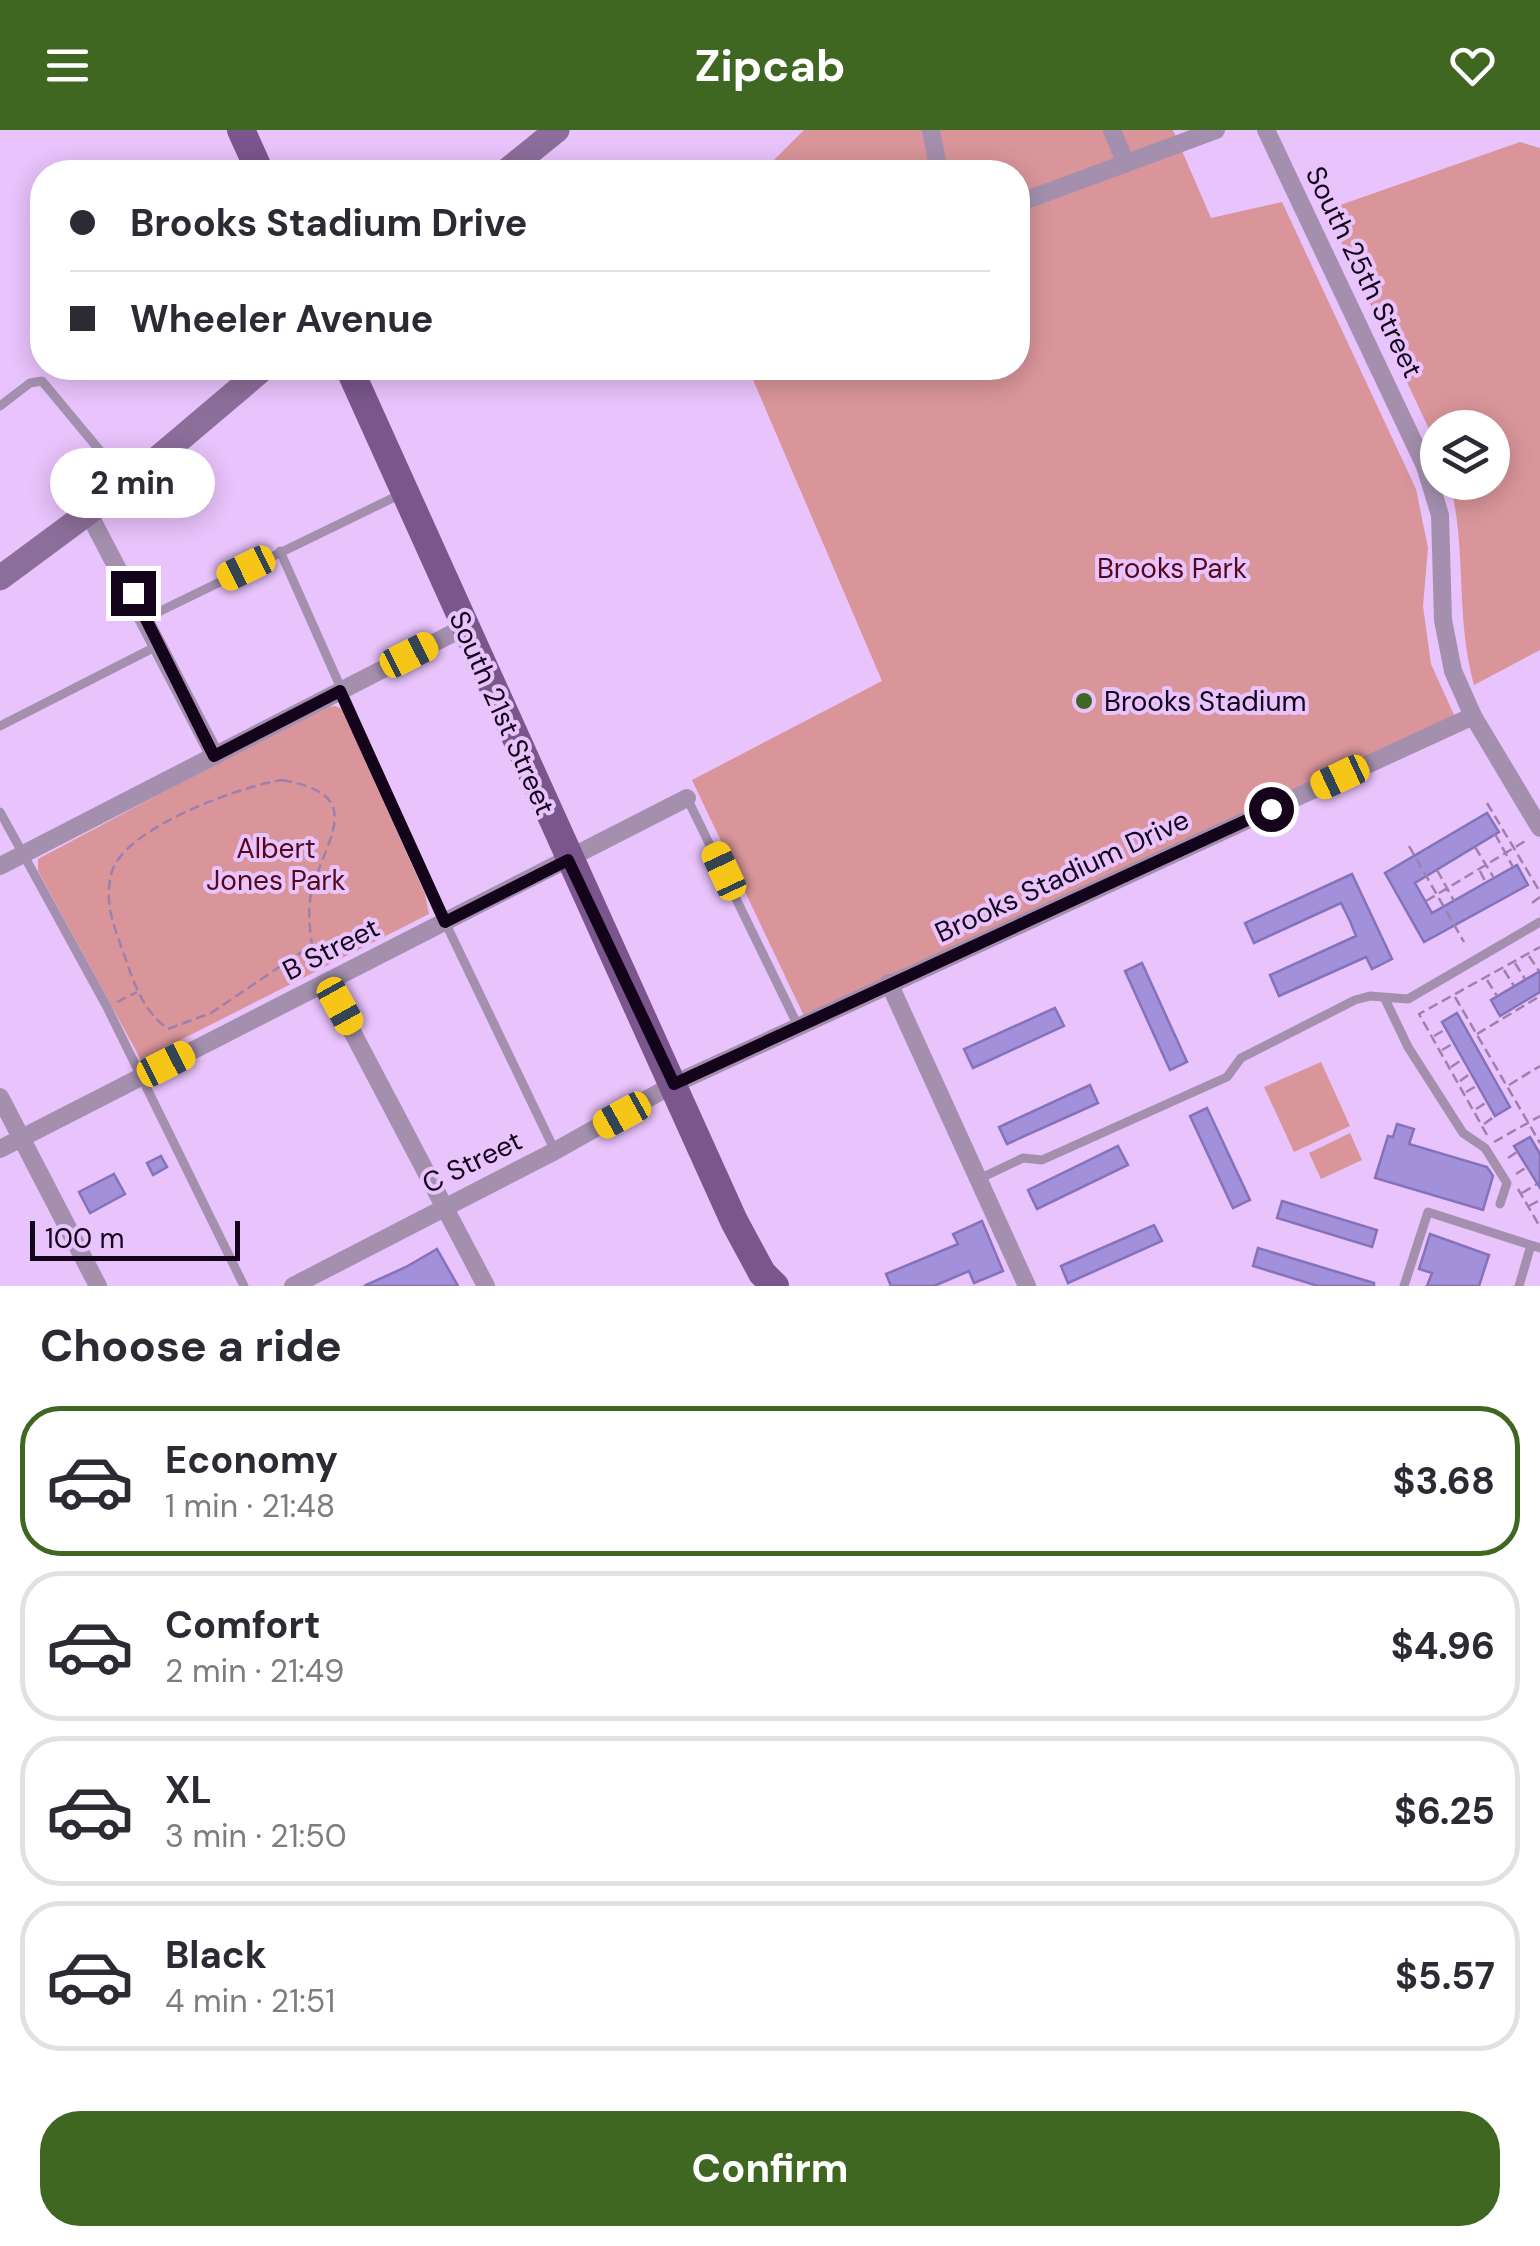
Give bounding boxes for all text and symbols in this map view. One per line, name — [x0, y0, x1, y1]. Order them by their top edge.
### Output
text: Zipcab — [695, 36, 845, 95]
icon: menu — [40, 38, 95, 93]
icon: heart — [1445, 38, 1500, 93]
street label: South 25th Street — [1297, 160, 1431, 384]
text: Brooks Stadium Drive — [130, 198, 527, 248]
text: Wheeler Avenue — [130, 294, 433, 344]
map controls — [1420, 410, 1510, 500]
button: layers — [1420, 410, 1510, 500]
callout: 2 min — [51, 448, 216, 518]
text: 2 min — [90, 462, 175, 504]
car — [212, 541, 280, 595]
park label: Brooks Park — [1097, 550, 1247, 587]
route end — [111, 571, 156, 616]
street label: South 21st Street — [440, 605, 564, 821]
car — [375, 628, 443, 682]
place label: Brooks Stadium — [1104, 683, 1306, 720]
marker: Brooks Stadium — [1073, 690, 1095, 712]
car — [1306, 751, 1374, 803]
route start — [1249, 787, 1294, 832]
street label: Brooks Stadium Drive — [929, 801, 1195, 951]
park label: Albert Jones Park — [206, 830, 346, 899]
car — [698, 837, 750, 905]
street label: B Street — [276, 909, 386, 989]
car — [312, 972, 368, 1040]
car — [132, 1037, 200, 1091]
car — [588, 1087, 656, 1143]
street label: C Street — [416, 1122, 528, 1202]
scale bar — [30, 1216, 240, 1260]
text: 100 m — [45, 1220, 124, 1257]
text: Choose a ride — [40, 1316, 342, 1375]
text: Economy — [165, 1435, 338, 1485]
icon: car — [45, 1436, 135, 1526]
text: $3.68 — [1393, 1456, 1495, 1506]
text: 1 min · 21:48 — [165, 1485, 335, 1527]
text: Comfort — [165, 1600, 321, 1650]
icon: car — [45, 1601, 135, 1691]
text: $4.96 — [1391, 1621, 1495, 1671]
text: 2 min · 21:49 — [165, 1650, 344, 1692]
text: XL — [165, 1765, 212, 1815]
icon: car — [45, 1766, 135, 1856]
text: $6.25 — [1394, 1786, 1495, 1836]
text: 3 min · 21:50 — [165, 1815, 347, 1857]
text: Black — [165, 1930, 267, 1980]
icon: car — [45, 1931, 135, 2021]
text: $5.57 — [1395, 1951, 1495, 2001]
text: 4 min · 21:51 — [165, 1980, 335, 2022]
button: Confirm — [40, 2111, 1500, 2226]

